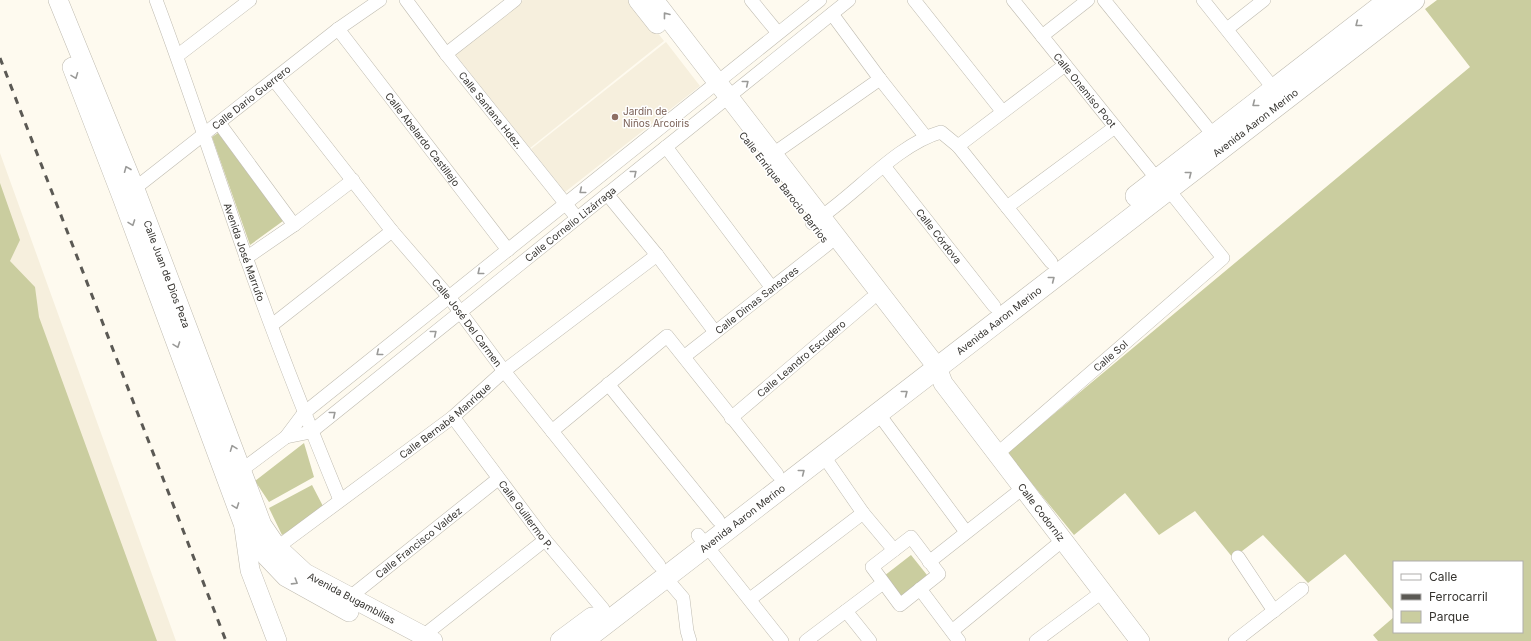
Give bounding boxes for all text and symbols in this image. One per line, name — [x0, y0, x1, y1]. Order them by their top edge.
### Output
one-way arrow — [663, 12, 671, 19]
one-way arrow — [1356, 19, 1363, 26]
street label: Calle Onemiso Poot — [1051, 50, 1119, 130]
street label: Calle Dario Guerrero — [209, 63, 293, 132]
street label: Calle Santana Hdez. — [456, 69, 525, 151]
one-way arrow — [70, 71, 78, 79]
one-way arrow — [741, 80, 748, 87]
street label: Avenida Aaron Merino — [1210, 86, 1300, 159]
street label: Calle Abelardo Castillejo — [383, 90, 463, 188]
one-way arrow — [1253, 99, 1260, 106]
place label: Jardín de Niños Arcoiris — [623, 105, 689, 129]
marker: Jardín de Niños Arcoiris — [610, 112, 620, 122]
street label: Calle Enrique Barocio Barrios — [737, 129, 831, 245]
one-way arrow — [124, 165, 132, 172]
one-way arrow — [629, 171, 636, 178]
one-way arrow — [1184, 172, 1191, 179]
street label: Calle Cornelio Lizárraga — [522, 184, 618, 264]
one-way arrow — [579, 186, 586, 193]
street label: Avenida José Marrufo — [222, 201, 267, 303]
street label: Calle Córdova — [914, 206, 964, 266]
one-way arrow — [127, 219, 135, 226]
street label: Calle Juan de Dios Peza — [141, 219, 193, 330]
street label: Calle Dimas Sansores — [713, 264, 801, 336]
one-way arrow — [478, 267, 485, 274]
street label: Calle José Del Carmen — [430, 276, 505, 369]
one-way arrow — [1048, 277, 1055, 284]
street label: Avenida Aaron Merino — [954, 284, 1044, 357]
street label: Calle Leandro Escudero — [754, 317, 848, 399]
one-way arrow — [429, 331, 436, 338]
street label: Calle Sol — [1091, 338, 1130, 374]
one-way arrow — [172, 341, 180, 348]
one-way arrow — [376, 349, 383, 356]
street label: Calle Bernabé Manrique — [397, 380, 493, 461]
one-way arrow — [901, 390, 908, 397]
one-way arrow — [328, 412, 335, 419]
one-way arrow — [229, 444, 237, 451]
one-way arrow — [798, 470, 805, 477]
street label: Calle Guillermo P. — [496, 478, 556, 552]
street label: Calle Codorníz — [1016, 481, 1068, 543]
street label: Avenida Aaron Merino — [697, 482, 787, 555]
one-way arrow — [232, 503, 240, 510]
street label: Calle Francisco Valdez — [373, 504, 464, 580]
legend — [1393, 561, 1523, 633]
text: Calle — [1429, 569, 1457, 584]
street label: Avenida Bugambilias — [306, 570, 398, 626]
one-way arrow — [291, 578, 298, 585]
text: Ferrocarril — [1429, 589, 1488, 604]
text: Parque — [1429, 609, 1469, 624]

